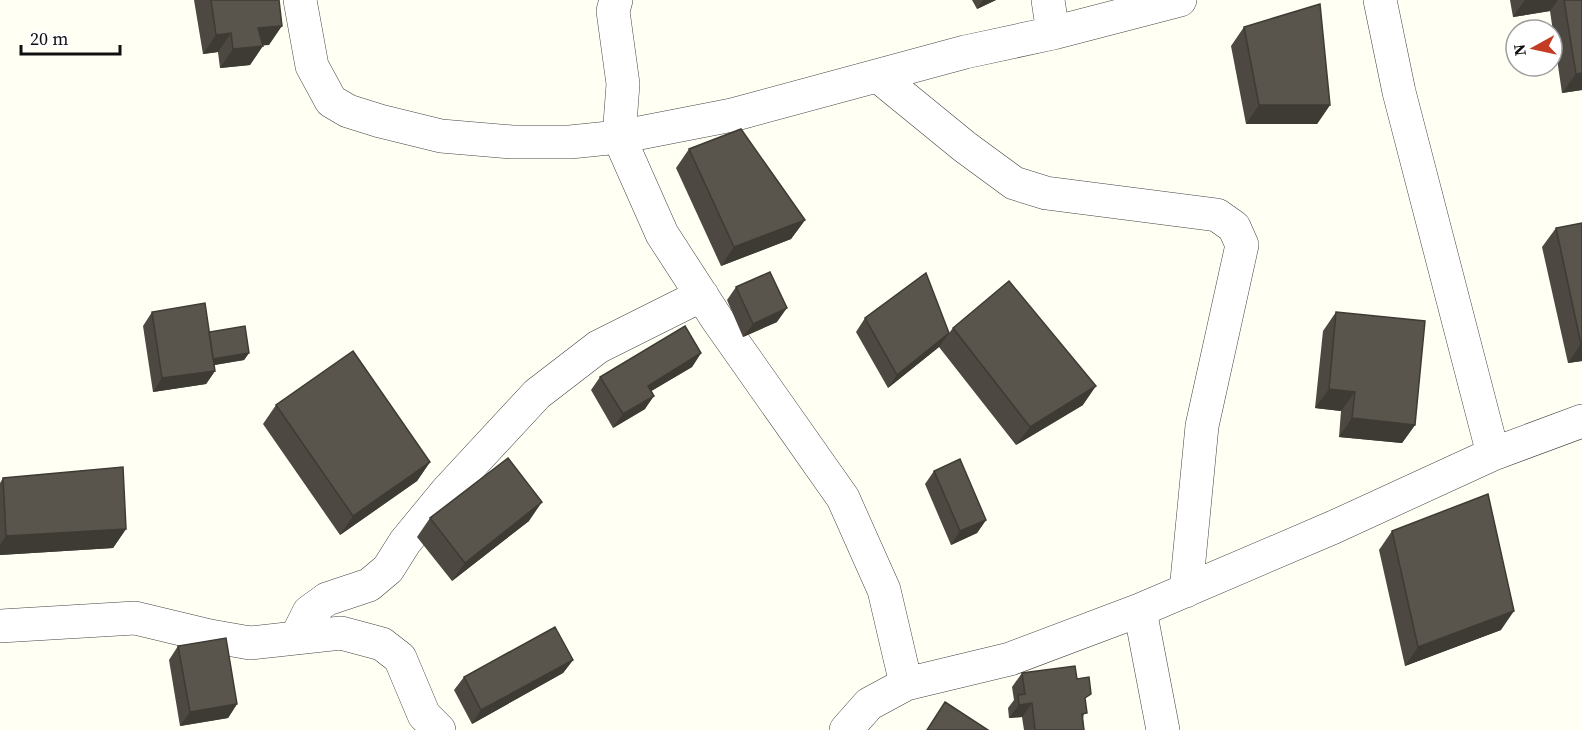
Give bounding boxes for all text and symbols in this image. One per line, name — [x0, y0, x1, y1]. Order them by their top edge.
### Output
scale bar — [21, 18, 120, 56]
north arrow — [1504, 18, 1564, 78]
text: 20 m — [30, 26, 68, 51]
text: N — [1507, 42, 1531, 57]

